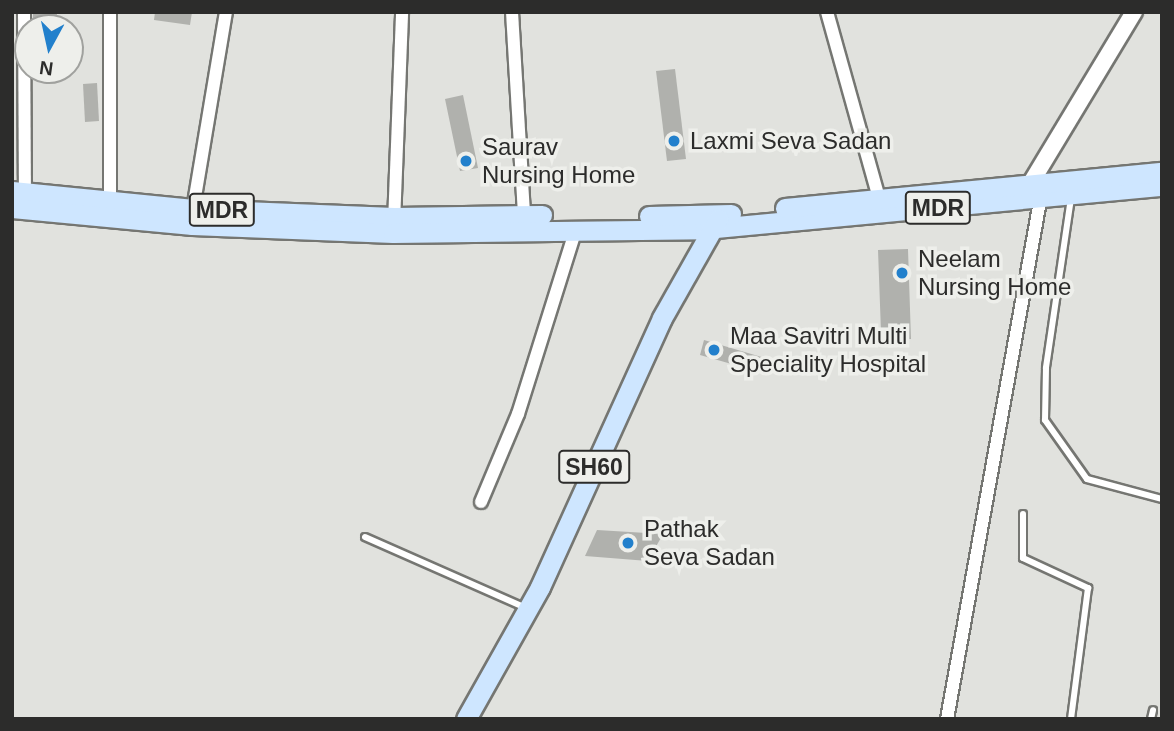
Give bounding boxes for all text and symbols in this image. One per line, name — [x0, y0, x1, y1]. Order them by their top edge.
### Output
north arrow — [14, 14, 84, 84]
text: N — [38, 57, 55, 80]
place label: Laxmi Seva Sadan — [690, 127, 891, 155]
marker: Laxmi Seva Sadan — [664, 131, 684, 151]
place label: Saurav Nursing Home — [482, 133, 635, 189]
marker: Saurav Nursing Home — [456, 151, 476, 171]
road number: MDR — [905, 188, 971, 228]
road number: MDR — [189, 190, 255, 230]
place label: Neelam Nursing Home — [918, 245, 1071, 301]
marker: Neelam Nursing Home — [892, 263, 912, 283]
place label: Maa Savitri Multi Speciality Hospital — [730, 322, 926, 378]
marker: Maa Savitri Multi Speciality Hospital — [704, 340, 724, 360]
road number: SH60 — [557, 447, 631, 486]
place label: Pathak Seva Sadan — [644, 515, 775, 571]
marker: Pathak Seva Sadan — [618, 533, 638, 553]

